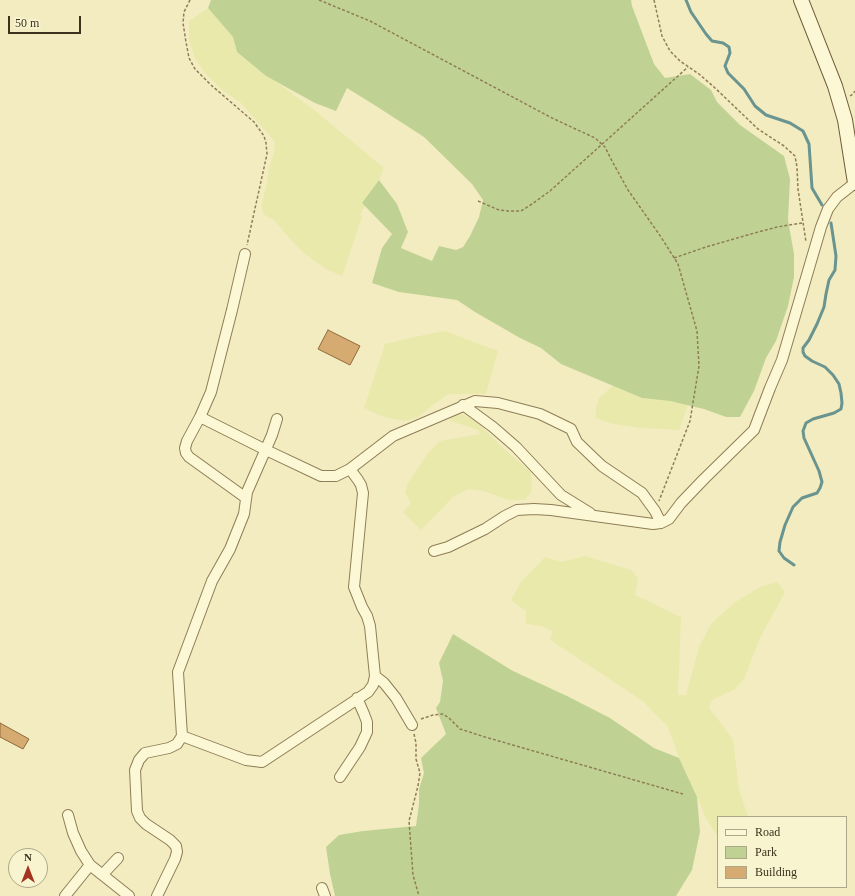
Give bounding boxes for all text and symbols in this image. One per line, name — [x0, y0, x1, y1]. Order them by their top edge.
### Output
scale bar — [10, 8, 83, 34]
text: 50 m — [15, 16, 39, 30]
legend — [717, 816, 847, 888]
text: Road — [755, 825, 780, 839]
text: Park — [755, 845, 777, 859]
north arrow — [8, 848, 48, 888]
text: N — [24, 851, 32, 863]
text: Building — [755, 865, 797, 879]

